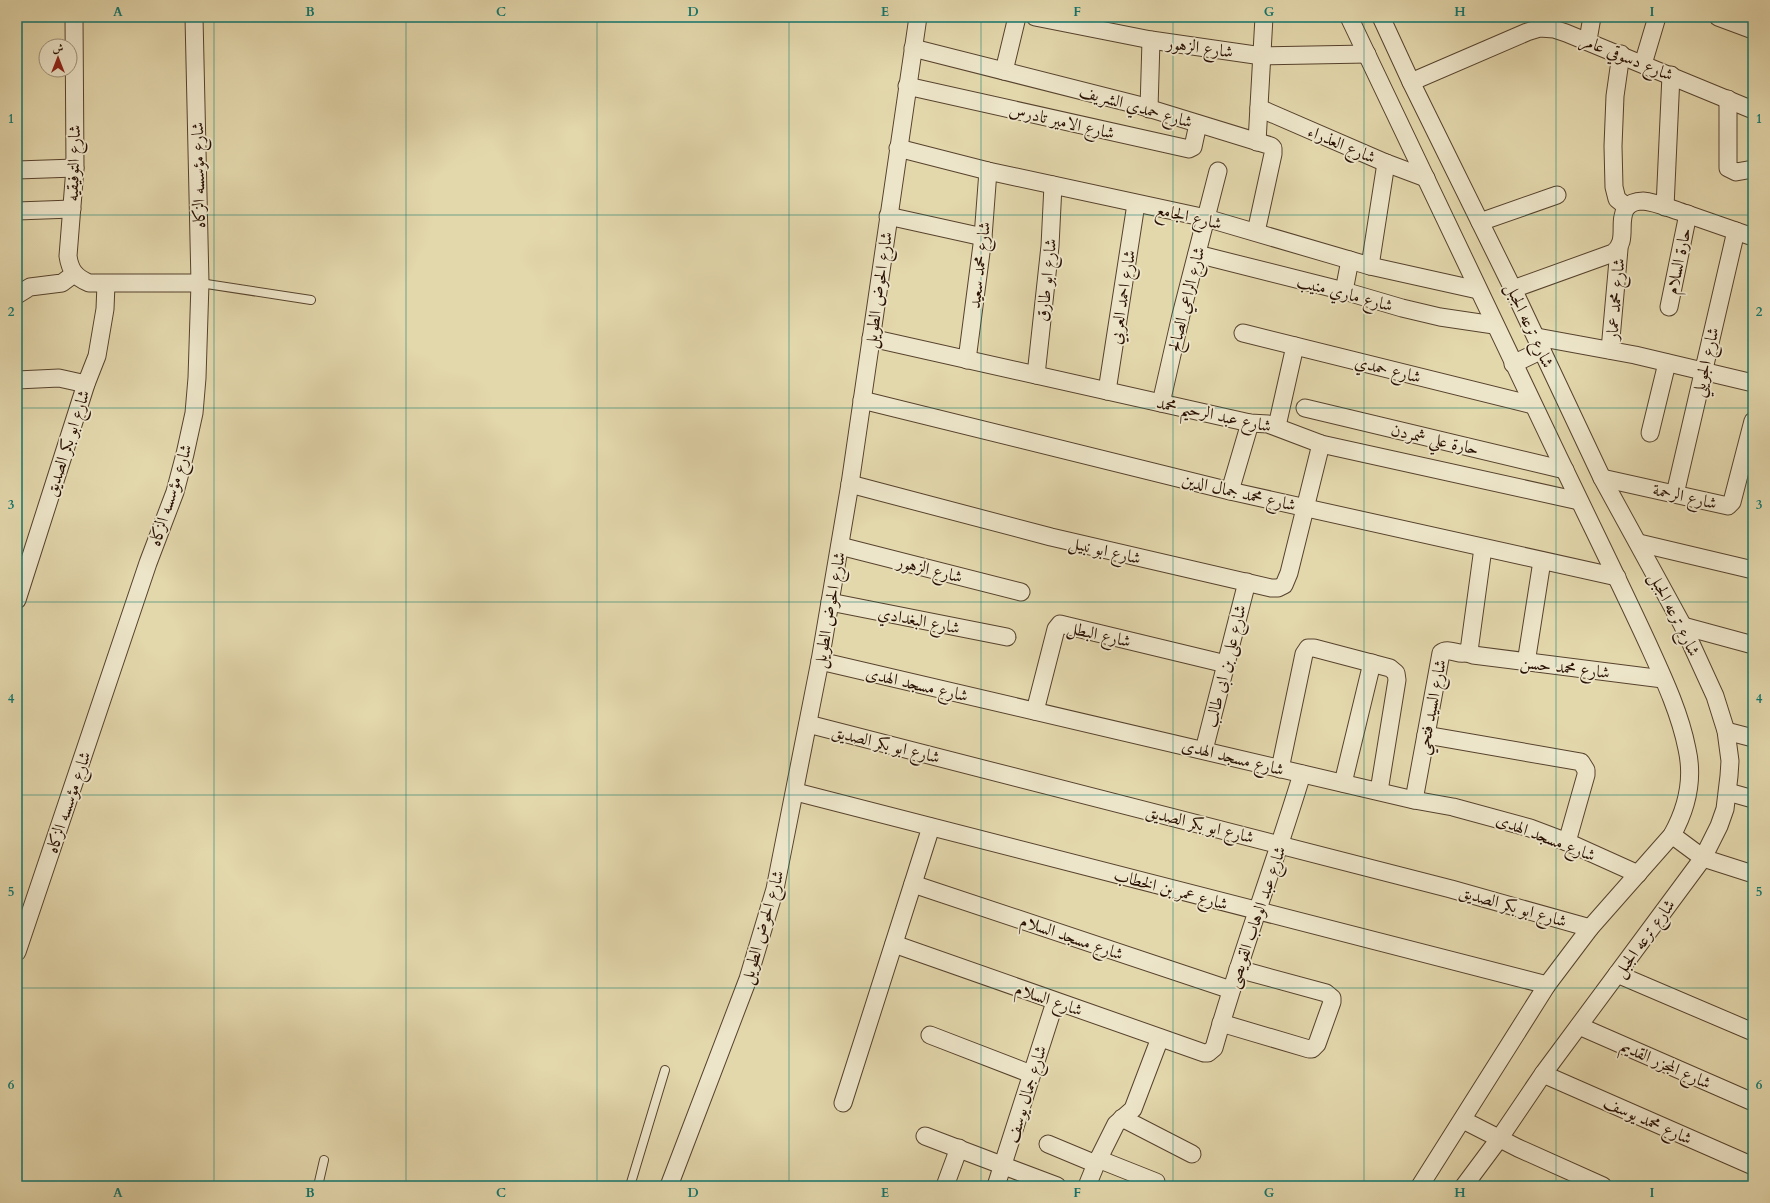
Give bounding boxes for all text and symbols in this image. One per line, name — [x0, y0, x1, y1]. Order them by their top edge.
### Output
text: A — [113, 3, 123, 21]
text: B — [305, 3, 315, 21]
text: C — [496, 3, 506, 21]
text: D — [687, 3, 699, 21]
text: E — [881, 3, 889, 21]
text: F — [1073, 3, 1081, 21]
text: G — [1264, 3, 1275, 21]
text: H — [1454, 3, 1466, 21]
text: I — [1649, 3, 1655, 21]
street label: شارع دسوقي عامر — [1576, 28, 1677, 89]
street label: شارع الزهور — [1163, 31, 1235, 66]
north arrow — [38, 38, 78, 78]
text: ش — [53, 41, 64, 56]
street label: شارع حمدي الشريف — [1076, 79, 1195, 136]
street label: شارع الامير تادرس — [1006, 98, 1117, 147]
text: 1 — [8, 110, 14, 128]
text: 1 — [1756, 110, 1762, 128]
street label: شارع العذراء — [1303, 120, 1379, 171]
street label: شارع مؤسسه الزكاه — [186, 122, 213, 228]
street label: شارع التوفيقيه — [61, 124, 88, 202]
street label: شارع الجامع — [1153, 198, 1224, 239]
street label: شارع محمد سعيد — [963, 220, 998, 310]
street label: حارة السلام — [1660, 226, 1700, 297]
street label: شارع الحوض الطويل — [859, 230, 900, 350]
street label: شارع ابو طارق — [1031, 237, 1064, 323]
street label: شارع الراعي الصالح — [1162, 244, 1214, 355]
street label: شارع احمد العربي — [1104, 248, 1144, 346]
street label: شارع محمد عمار — [1600, 257, 1633, 343]
street label: شارع ماري منيب — [1294, 270, 1396, 319]
street label: شارع ترعه الجبل — [1498, 279, 1559, 372]
text: 2 — [8, 303, 15, 321]
text: 2 — [1756, 303, 1763, 321]
street label: شارع الجويلي — [1686, 325, 1730, 400]
street label: شارع حمدي — [1352, 350, 1423, 391]
street label: شارع ابو بكر الصديق — [39, 387, 97, 500]
street label: شارع عبد الرحيم محمد — [1153, 391, 1273, 443]
street label: حارة علي شمردن — [1388, 418, 1481, 466]
street label: شارع مؤسسه الزكاه — [143, 441, 200, 550]
street label: شارع محمد جمال الدين — [1179, 468, 1298, 519]
street label: شارع الرحمة — [1650, 478, 1719, 517]
text: 3 — [8, 496, 15, 514]
text: 3 — [1756, 496, 1763, 514]
street label: شارع ابو نبيل — [1066, 531, 1143, 572]
street label: شارع الحوض الطويل — [808, 550, 853, 670]
street label: شارع الزهور — [892, 550, 965, 591]
street label: شارع ترعه الجبل — [1642, 568, 1706, 661]
street label: شارع البغدادي — [875, 601, 962, 642]
street label: شارع على بن ابى طالب — [1199, 602, 1254, 731]
street label: شارع البطل — [1064, 616, 1133, 655]
street label: شارع محمد حسن — [1518, 651, 1611, 686]
street label: شارع السيد فتحي — [1411, 657, 1456, 757]
street label: شارع مسجد الهدى — [863, 662, 970, 709]
text: 4 — [8, 690, 15, 708]
text: 4 — [1756, 690, 1763, 708]
street label: شارع ابو بكر الصديق — [829, 720, 942, 771]
street label: شارع مسجد الهدى — [1179, 734, 1286, 783]
street label: شارع مؤسسه الزكاه — [40, 748, 99, 857]
street label: شارع ابو بكر الصديق — [1143, 800, 1256, 851]
street label: شارع مسجد الهدى — [1492, 808, 1599, 869]
street label: شارع عبد الوهاب القويصى — [1221, 843, 1293, 992]
street label: شارع عمر بن الخطاب — [1111, 863, 1230, 918]
street label: شارع الحوض الطويل — [735, 867, 792, 987]
street label: شارع ابو بكر الصديق — [1456, 880, 1569, 935]
text: 5 — [8, 883, 14, 901]
text: 5 — [1756, 883, 1762, 901]
street label: شارع ترعه الجبل — [1608, 894, 1682, 983]
street label: شارع مسجد السلام — [1016, 909, 1127, 969]
street label: شارع السلام — [1011, 977, 1086, 1025]
street label: شارع المجزر القديم — [1616, 1034, 1715, 1097]
street label: شارع جمال يوسف — [1001, 1042, 1054, 1146]
text: 6 — [8, 1076, 15, 1094]
text: 6 — [1756, 1076, 1763, 1094]
street label: شارع محمد يوسف — [1599, 1091, 1696, 1152]
text: A — [113, 1184, 123, 1202]
text: B — [305, 1184, 315, 1202]
text: C — [496, 1184, 506, 1202]
text: D — [687, 1184, 699, 1202]
text: E — [881, 1184, 889, 1202]
text: F — [1073, 1184, 1081, 1202]
text: G — [1264, 1184, 1275, 1202]
text: H — [1454, 1184, 1466, 1202]
text: I — [1649, 1184, 1655, 1202]

